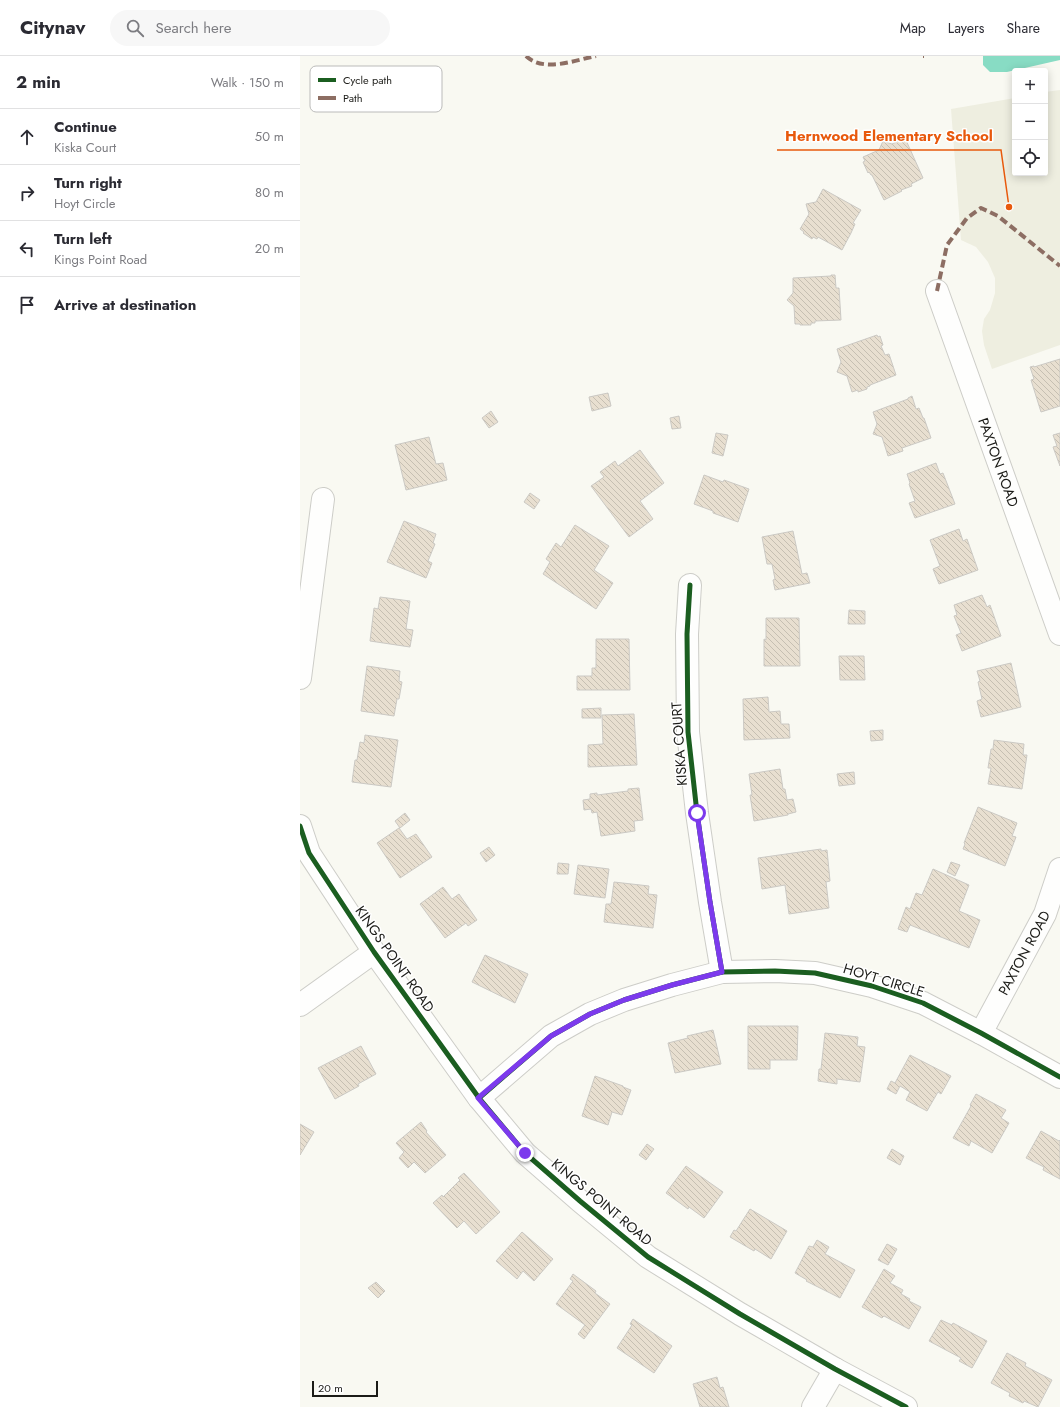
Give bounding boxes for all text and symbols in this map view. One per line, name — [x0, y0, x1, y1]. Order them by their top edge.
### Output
search box — [110, 10, 390, 46]
text: Citynav — [20, 14, 86, 41]
icon: search — [124, 17, 146, 39]
text: Search here — [156, 17, 231, 39]
text: Map — [900, 18, 926, 38]
text: Layers — [948, 18, 984, 38]
text: Share — [1006, 18, 1040, 38]
legend — [310, 66, 442, 112]
map controls — [1012, 68, 1048, 176]
button: + — [1012, 68, 1048, 104]
text: 2 min — [16, 70, 61, 94]
text: Cycle path — [343, 72, 392, 88]
text: Walk · 150 m — [211, 73, 284, 92]
text: Path — [343, 90, 362, 106]
button: − — [1012, 104, 1048, 140]
text: Continue — [54, 116, 117, 138]
callout: Hernwood Elementary School — [777, 123, 1001, 150]
text: Hernwood Elementary School — [785, 125, 993, 147]
icon: ahead — [16, 126, 38, 148]
text: 50 m — [255, 127, 284, 146]
text: Kiska Court — [54, 138, 116, 157]
button: locate — [1012, 140, 1048, 176]
text: Turn right — [54, 172, 122, 194]
icon: right — [16, 182, 38, 204]
text: 80 m — [255, 183, 284, 202]
text: Hoyt Circle — [54, 194, 115, 213]
text: Turn left — [54, 228, 112, 250]
icon: left — [16, 238, 38, 260]
text: 20 m — [255, 239, 284, 258]
text: Kings Point Road — [54, 250, 147, 269]
icon: arrive — [16, 294, 38, 316]
text: Arrive at destination — [54, 294, 196, 316]
street label: PAXTON ROAD — [973, 415, 1024, 510]
street label: KISKA COURT — [666, 701, 692, 787]
route start — [688, 804, 706, 822]
street label: KINGS POINT ROAD — [351, 902, 439, 1016]
street label: PAXTON ROAD — [993, 907, 1055, 999]
street label: HOYT CIRCLE — [841, 958, 927, 1002]
route end — [516, 1144, 534, 1162]
street label: KINGS POINT ROAD — [547, 1154, 657, 1250]
scale bar — [312, 1379, 378, 1398]
text: 20 m — [318, 1380, 343, 1396]

